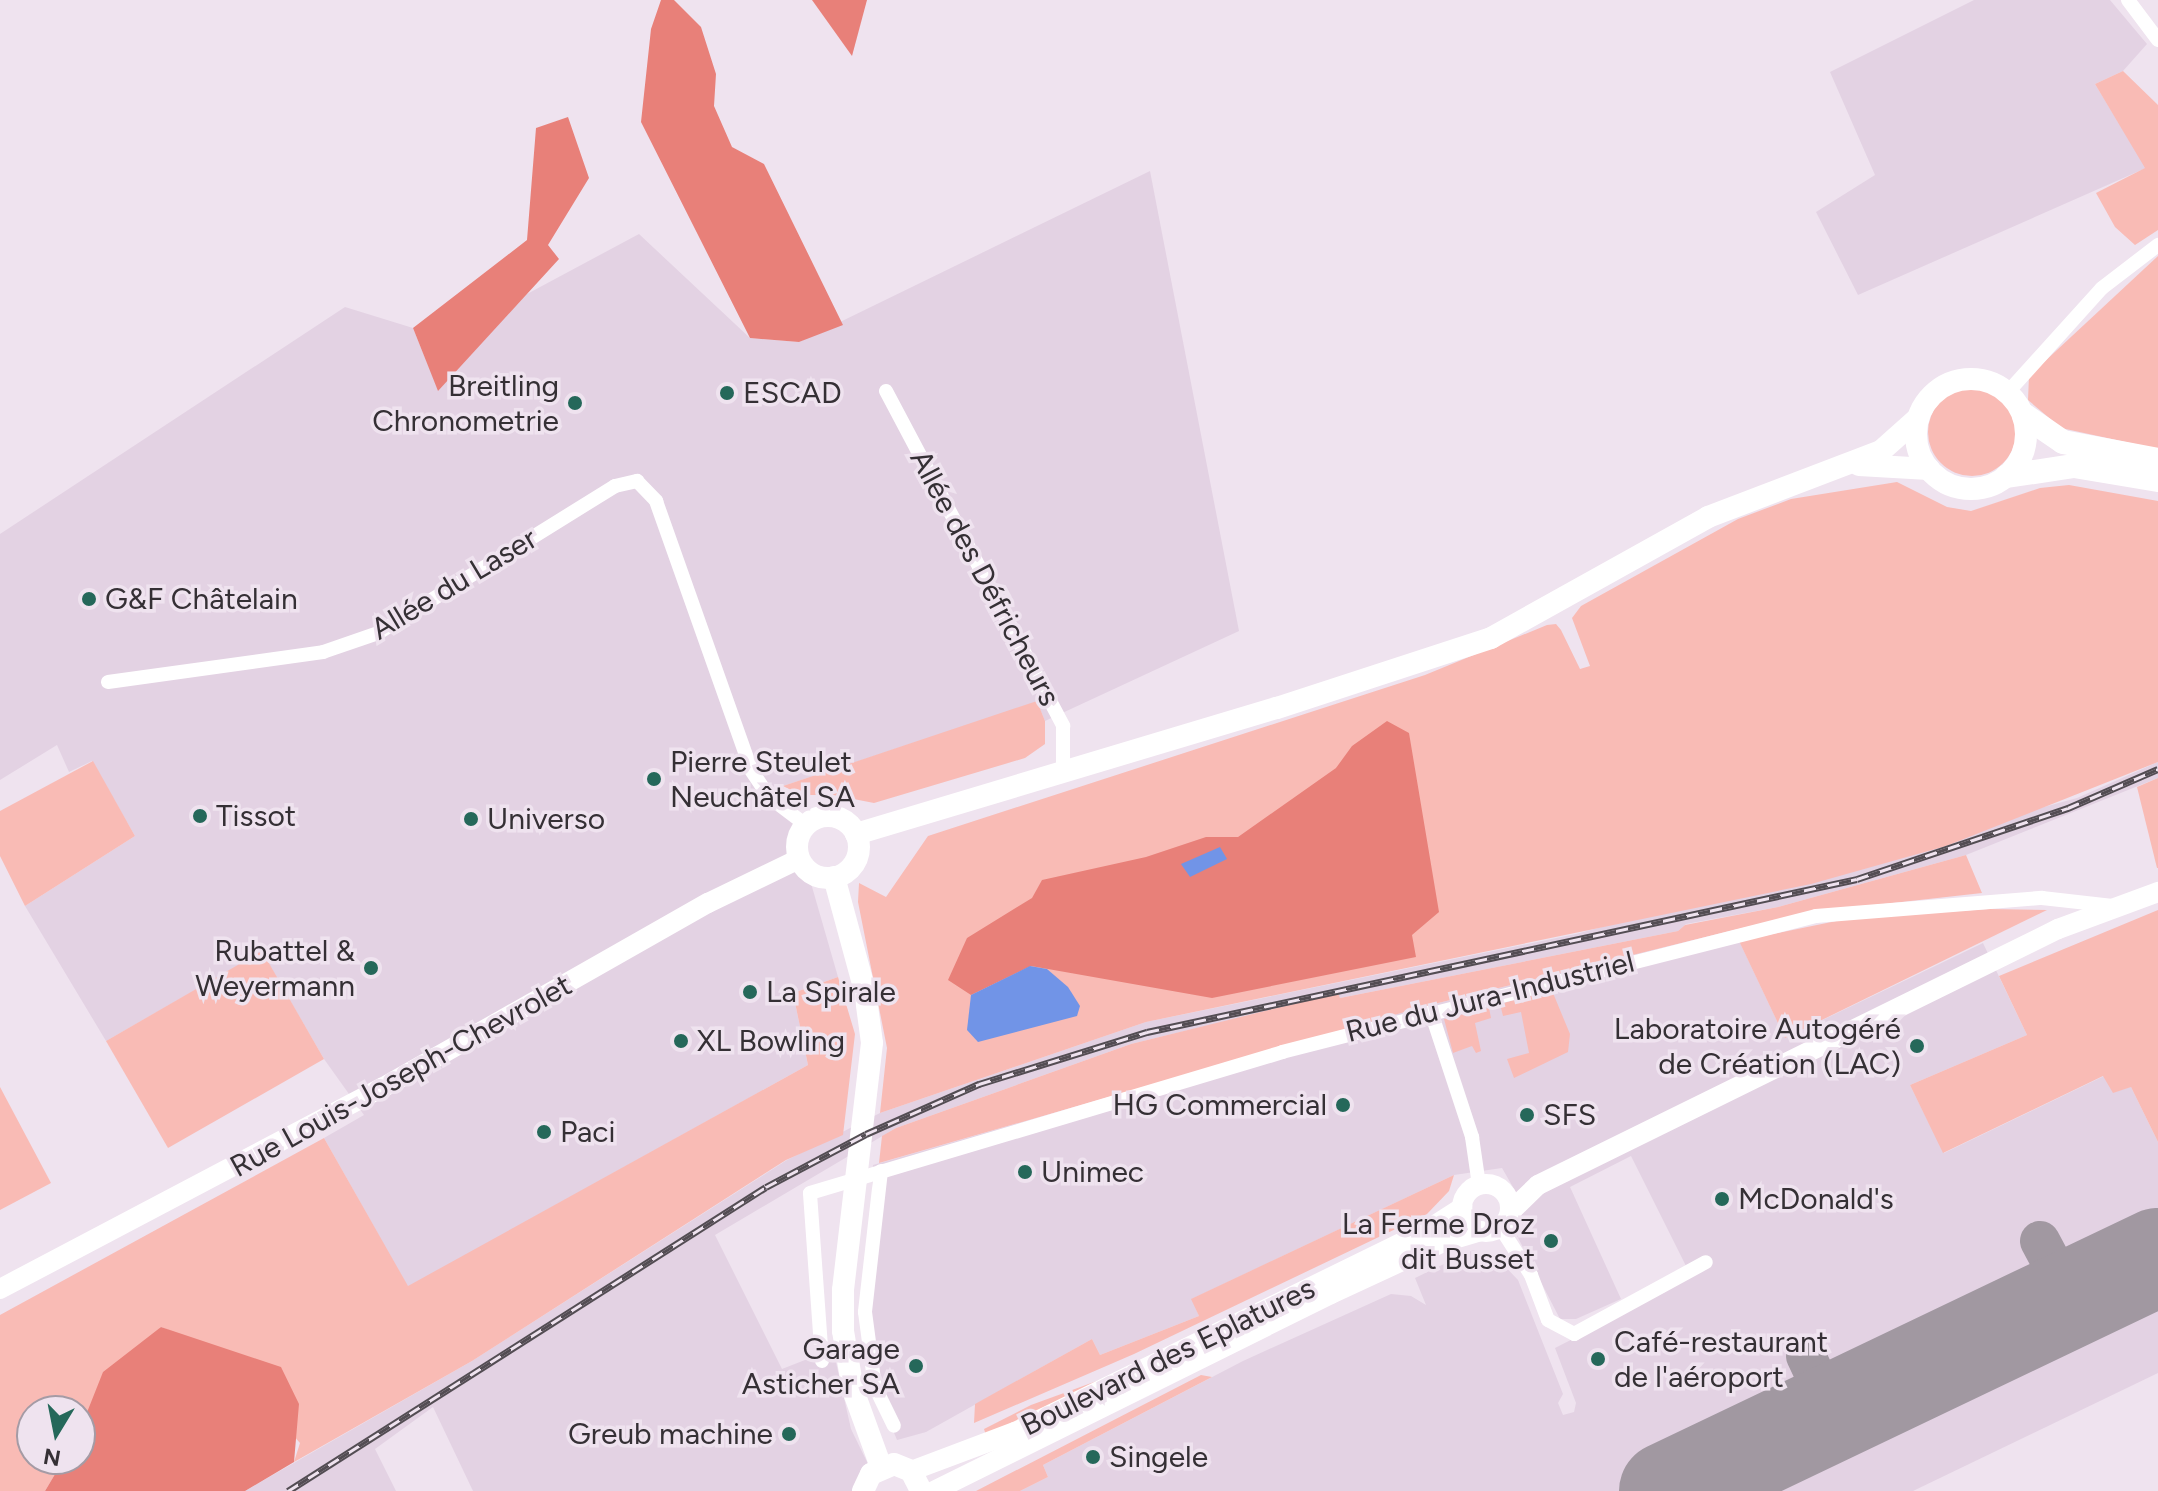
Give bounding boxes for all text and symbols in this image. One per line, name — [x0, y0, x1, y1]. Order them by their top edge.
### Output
place label: Breitling Chronometrie — [372, 368, 559, 438]
place label: ESCAD — [743, 375, 842, 411]
marker: ESCAD — [718, 384, 736, 402]
marker: Breitling Chronometrie — [566, 394, 584, 412]
street label: Allée des Défricheurs — [902, 444, 1068, 712]
street label: Allée du Laser — [365, 520, 543, 648]
place label: G&F Châtelain — [105, 581, 298, 617]
marker: G&F Châtelain — [80, 590, 98, 608]
place label: Pierre Steulet Neuchâtel SA — [670, 744, 855, 814]
marker: Pierre Steulet Neuchâtel SA — [645, 770, 663, 788]
place label: Tissot — [216, 798, 296, 834]
place label: Universo — [487, 801, 605, 837]
marker: Tissot — [191, 807, 209, 825]
marker: Universo — [462, 810, 480, 828]
place label: Rubattel & Weyermann — [195, 933, 355, 1004]
street label: Rue du Jura-Industriel — [1342, 944, 1638, 1050]
marker: Rubattel & Weyermann — [362, 959, 380, 977]
street label: Rue Louis-Joseph-Chevrolet — [224, 967, 578, 1185]
place label: La Spirale — [766, 974, 896, 1010]
marker: La Spirale — [741, 983, 759, 1001]
place label: Laboratoire Autogéré de Création (LAC) — [1614, 1011, 1901, 1082]
place label: XL Bowling — [697, 1023, 845, 1059]
marker: XL Bowling — [672, 1032, 690, 1050]
marker: Laboratoire Autogéré de Création (LAC) — [1908, 1037, 1926, 1055]
place label: HG Commercial — [1113, 1087, 1327, 1123]
marker: HG Commercial — [1334, 1096, 1352, 1114]
place label: SFS — [1543, 1097, 1596, 1133]
marker: SFS — [1518, 1106, 1536, 1124]
place label: Paci — [560, 1114, 616, 1150]
marker: Paci — [535, 1123, 553, 1141]
place label: Unimec — [1041, 1154, 1144, 1190]
marker: Unimec — [1016, 1163, 1034, 1181]
place label: McDonald's — [1738, 1181, 1894, 1217]
marker: McDonald's — [1713, 1190, 1731, 1208]
place label: La Ferme Droz dit Busset — [1342, 1206, 1535, 1276]
marker: La Ferme Droz dit Busset — [1542, 1232, 1560, 1250]
street label: Boulevard des Eplatures — [1015, 1270, 1321, 1444]
place label: Café-restaurant de l'aéroport — [1614, 1324, 1828, 1394]
place label: Garage Asticher SA — [742, 1331, 900, 1402]
marker: Café-restaurant de l'aéroport — [1589, 1350, 1607, 1368]
marker: Garage Asticher SA — [907, 1357, 925, 1375]
north arrow — [16, 1395, 96, 1475]
place label: Greub machine — [568, 1416, 773, 1452]
marker: Greub machine — [780, 1425, 798, 1443]
place label: Singele — [1109, 1439, 1208, 1475]
text: N — [41, 1442, 63, 1472]
marker: Singele — [1084, 1448, 1102, 1466]

